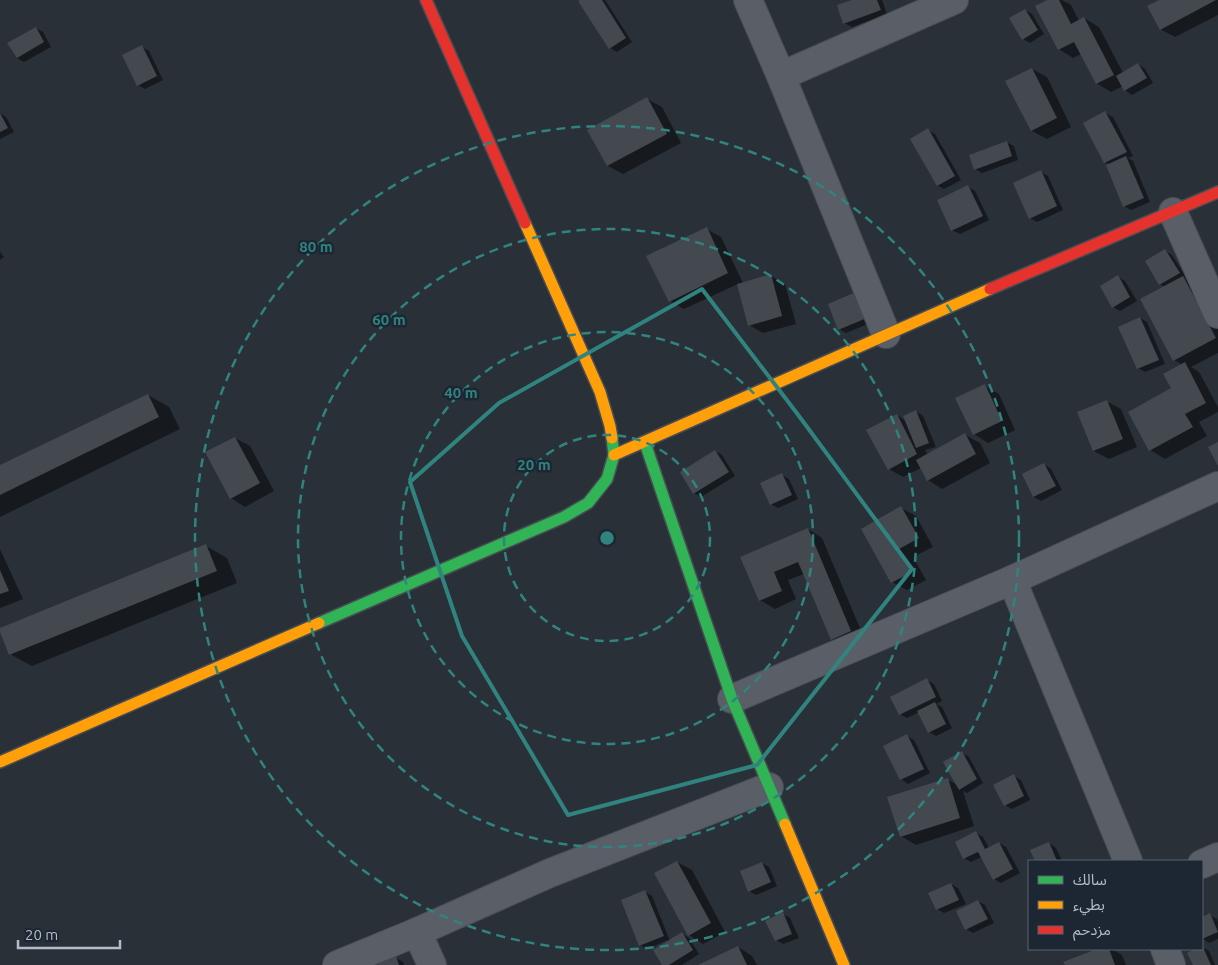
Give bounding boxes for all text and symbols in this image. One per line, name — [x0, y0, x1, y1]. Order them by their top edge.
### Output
text: 80 m — [299, 238, 333, 255]
text: 60 m — [372, 311, 406, 328]
text: 40 m — [444, 384, 478, 401]
text: 20 m — [517, 456, 551, 473]
centre of rings — [598, 529, 616, 547]
legend — [1028, 860, 1203, 950]
text: سالك — [1073, 871, 1107, 888]
text: بطيء — [1073, 896, 1105, 916]
scale bar — [18, 918, 120, 950]
text: مزدحم — [1073, 921, 1111, 941]
text: 20 m — [25, 926, 58, 943]

